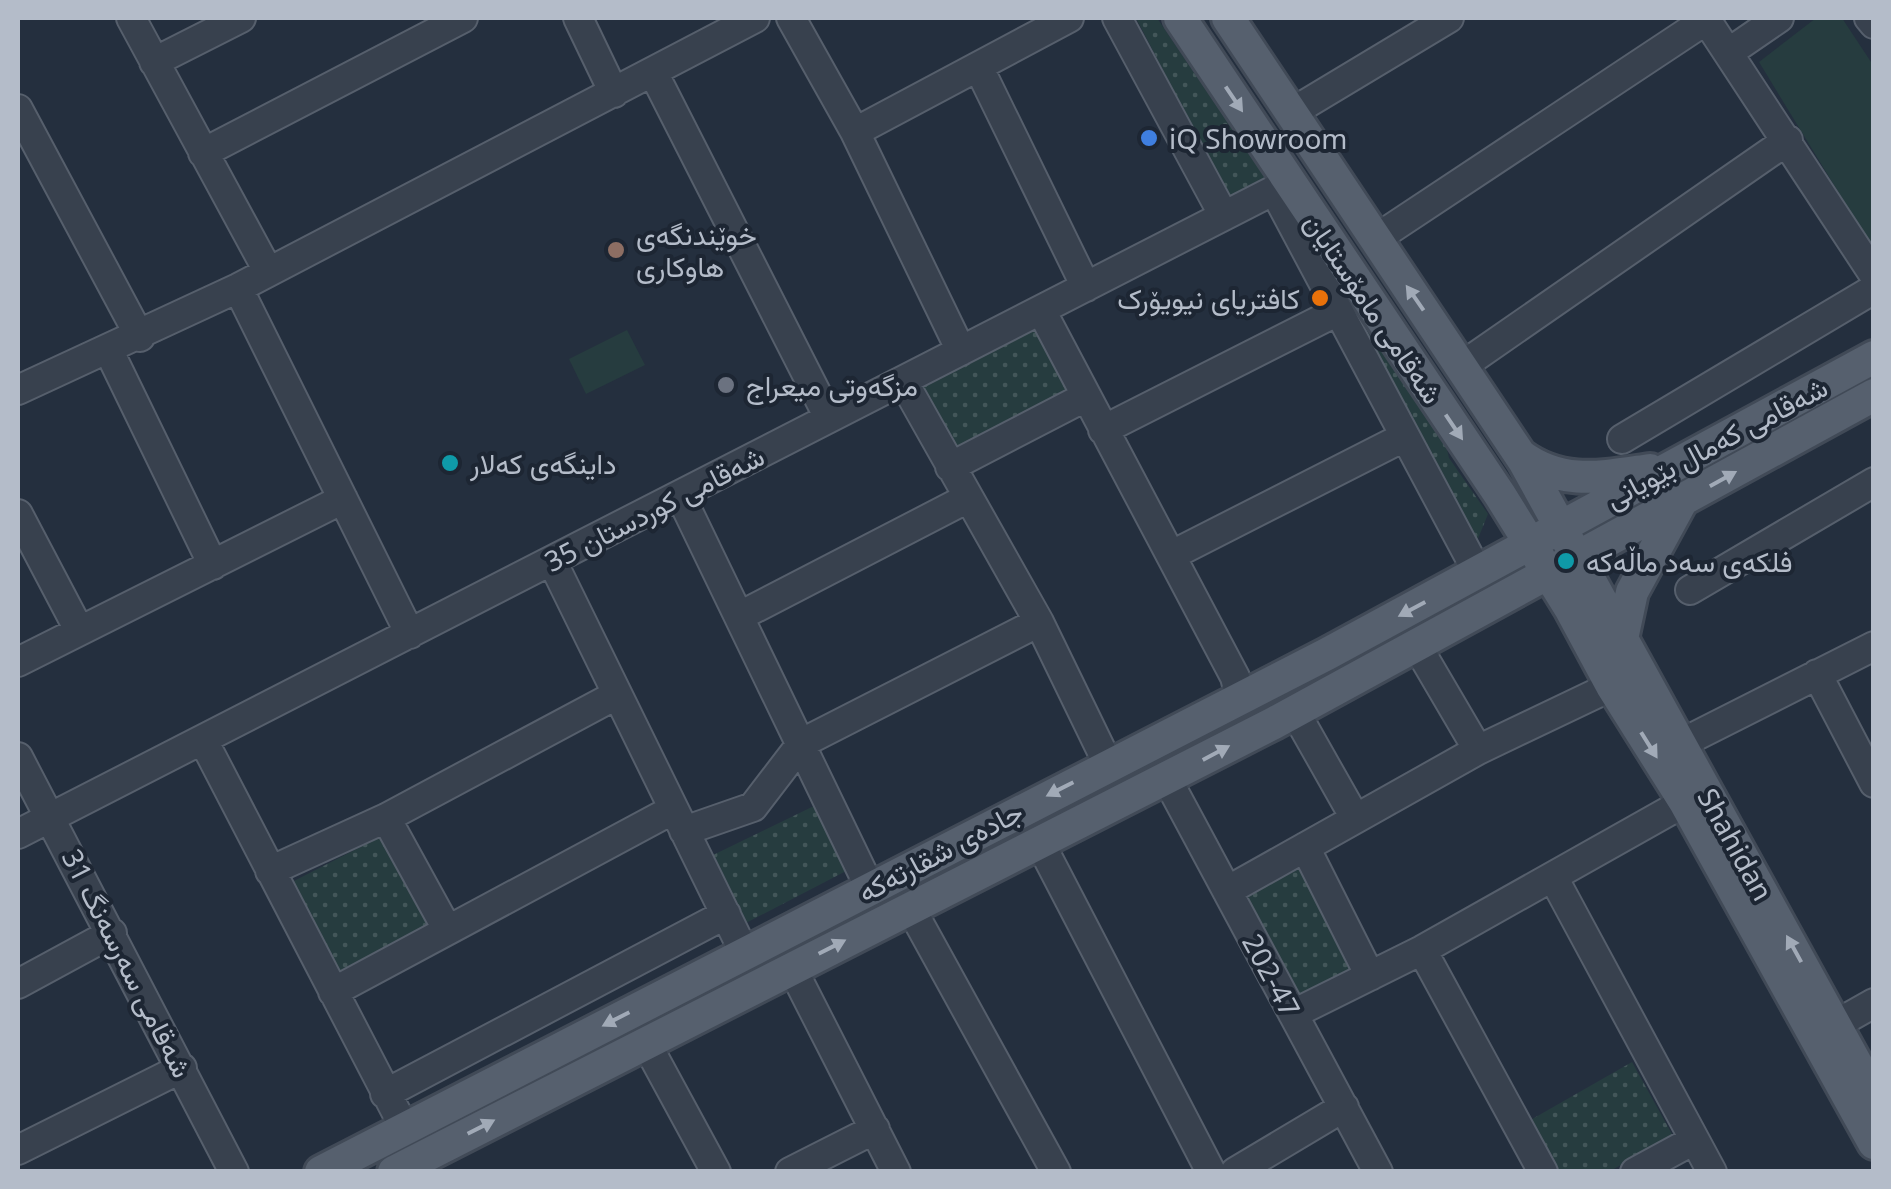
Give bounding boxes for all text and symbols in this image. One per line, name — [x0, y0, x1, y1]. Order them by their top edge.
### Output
one-way arrow — [1225, 85, 1243, 112]
place label: iQ Showroom — [1169, 119, 1348, 157]
marker: iQ Showroom — [1138, 127, 1160, 149]
street label: شەقامی مامۆستایان — [1296, 205, 1452, 411]
place label: خوێندنگەی هاوکاری — [636, 215, 757, 285]
marker: خوێندنگەی هاوکاری — [605, 239, 627, 261]
place label: کافتریای نیویۆرک — [1117, 279, 1300, 317]
one-way arrow — [1406, 285, 1425, 312]
marker: کافتریای نیویۆرک — [1309, 287, 1331, 309]
place label: مزگەوتی میعراج — [746, 366, 918, 405]
street label: شەقامی کەمال بێویانی — [1598, 367, 1834, 517]
marker: مزگەوتی میعراج — [715, 374, 737, 396]
one-way arrow — [1444, 414, 1463, 441]
street label: شەقامی کوردستان 35 — [538, 436, 770, 580]
place label: داینگەی کەلار — [469, 444, 616, 482]
marker: داینگەی کەلار — [439, 452, 461, 474]
one-way arrow — [1709, 470, 1738, 487]
place label: فلکەی سەد ماڵەکە — [1586, 542, 1793, 580]
marker: فلکەی سەد ماڵەکە — [1555, 550, 1577, 572]
one-way arrow — [1397, 600, 1426, 617]
one-way arrow — [1640, 731, 1657, 759]
one-way arrow — [1202, 745, 1231, 762]
one-way arrow — [1046, 780, 1075, 797]
street label: Shahidan — [1690, 781, 1782, 907]
street label: جادەی شقارتەکە — [851, 792, 1029, 910]
street label: شەقامی سەرسەنگ 31 — [54, 842, 202, 1084]
street label: 202-47 — [1234, 927, 1310, 1023]
one-way arrow — [1785, 935, 1802, 964]
one-way arrow — [818, 939, 847, 956]
one-way arrow — [602, 1010, 631, 1027]
one-way arrow — [466, 1119, 495, 1136]

